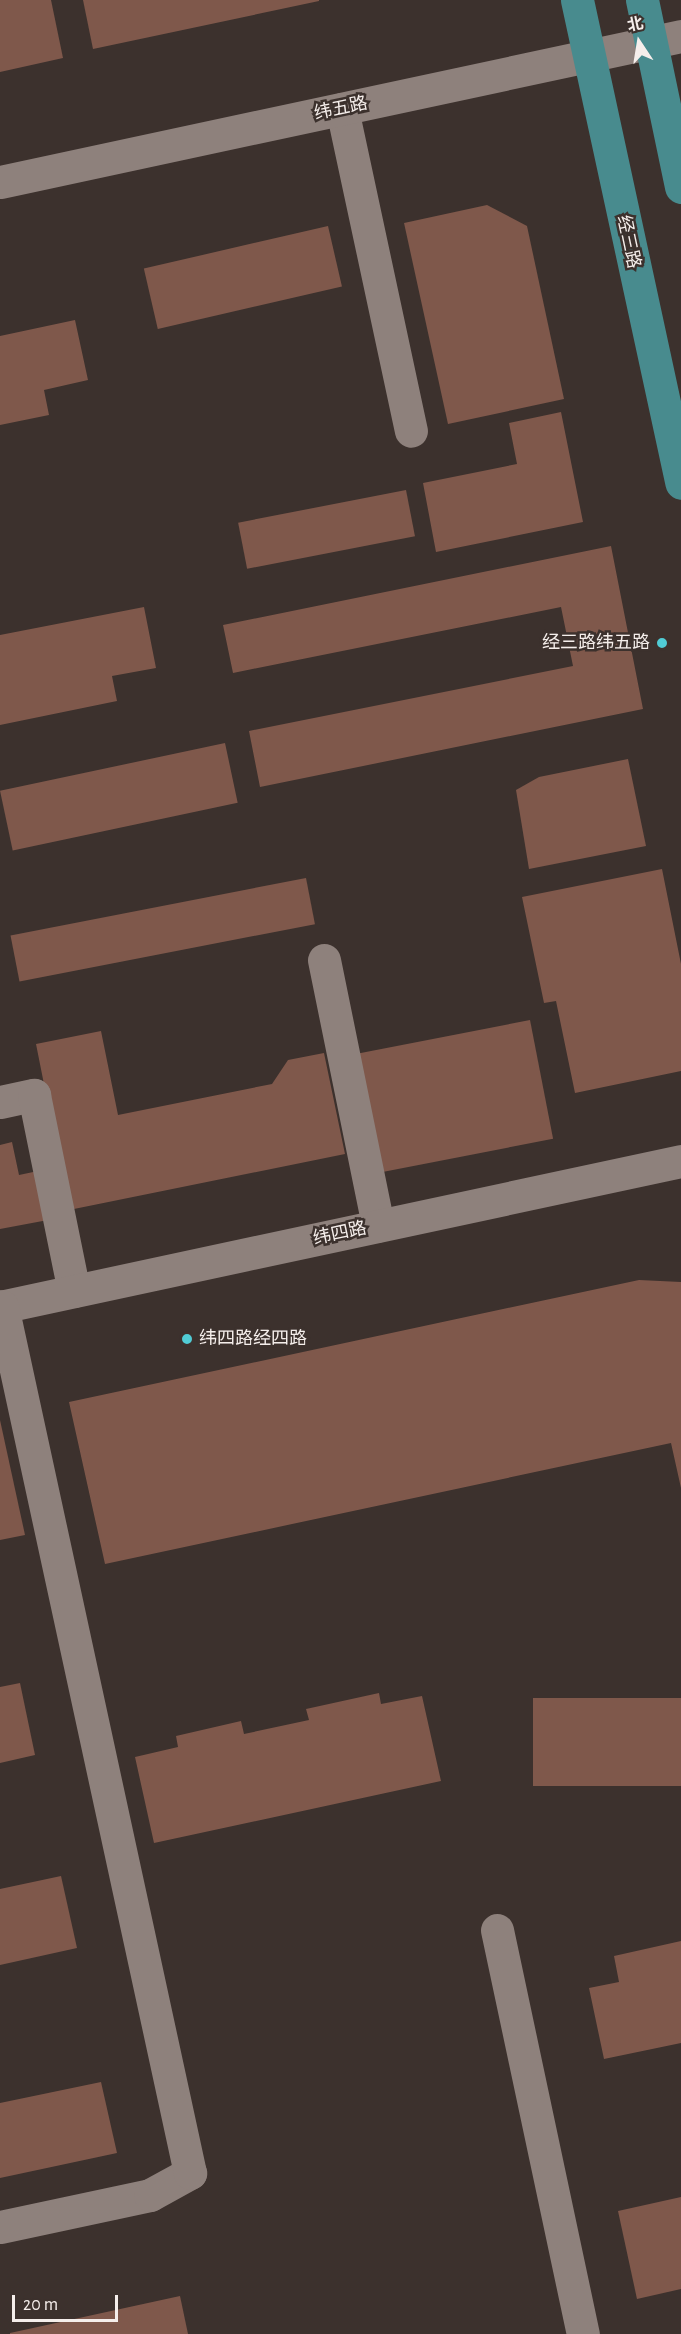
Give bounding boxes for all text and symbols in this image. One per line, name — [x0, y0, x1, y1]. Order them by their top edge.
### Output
north arrow — [609, 12, 669, 72]
text: 北 — [626, 15, 645, 34]
street label: 纬五路 — [312, 93, 370, 125]
street label: 经三路 — [612, 213, 644, 271]
place label: 经三路纬五路 — [542, 632, 650, 654]
marker: 经三路纬五路 — [655, 636, 669, 650]
street label: 纬四路 — [311, 1218, 369, 1250]
place label: 纬四路经四路 — [199, 1328, 307, 1350]
marker: 纬四路经四路 — [180, 1332, 194, 1346]
scale bar — [15, 2283, 122, 2321]
text: 20 m — [23, 2296, 58, 2314]

